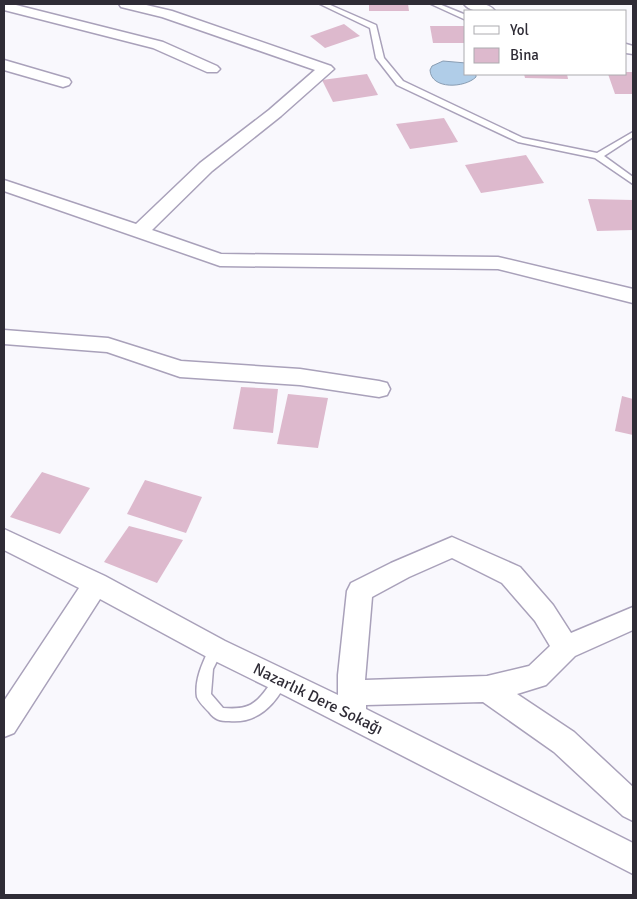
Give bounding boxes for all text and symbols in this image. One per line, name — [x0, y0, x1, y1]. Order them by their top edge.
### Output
legend — [464, 10, 627, 75]
text: Yol — [510, 21, 529, 39]
text: Bina — [510, 46, 539, 64]
street label: Nazarlık Dere Sokağı — [250, 659, 386, 739]

